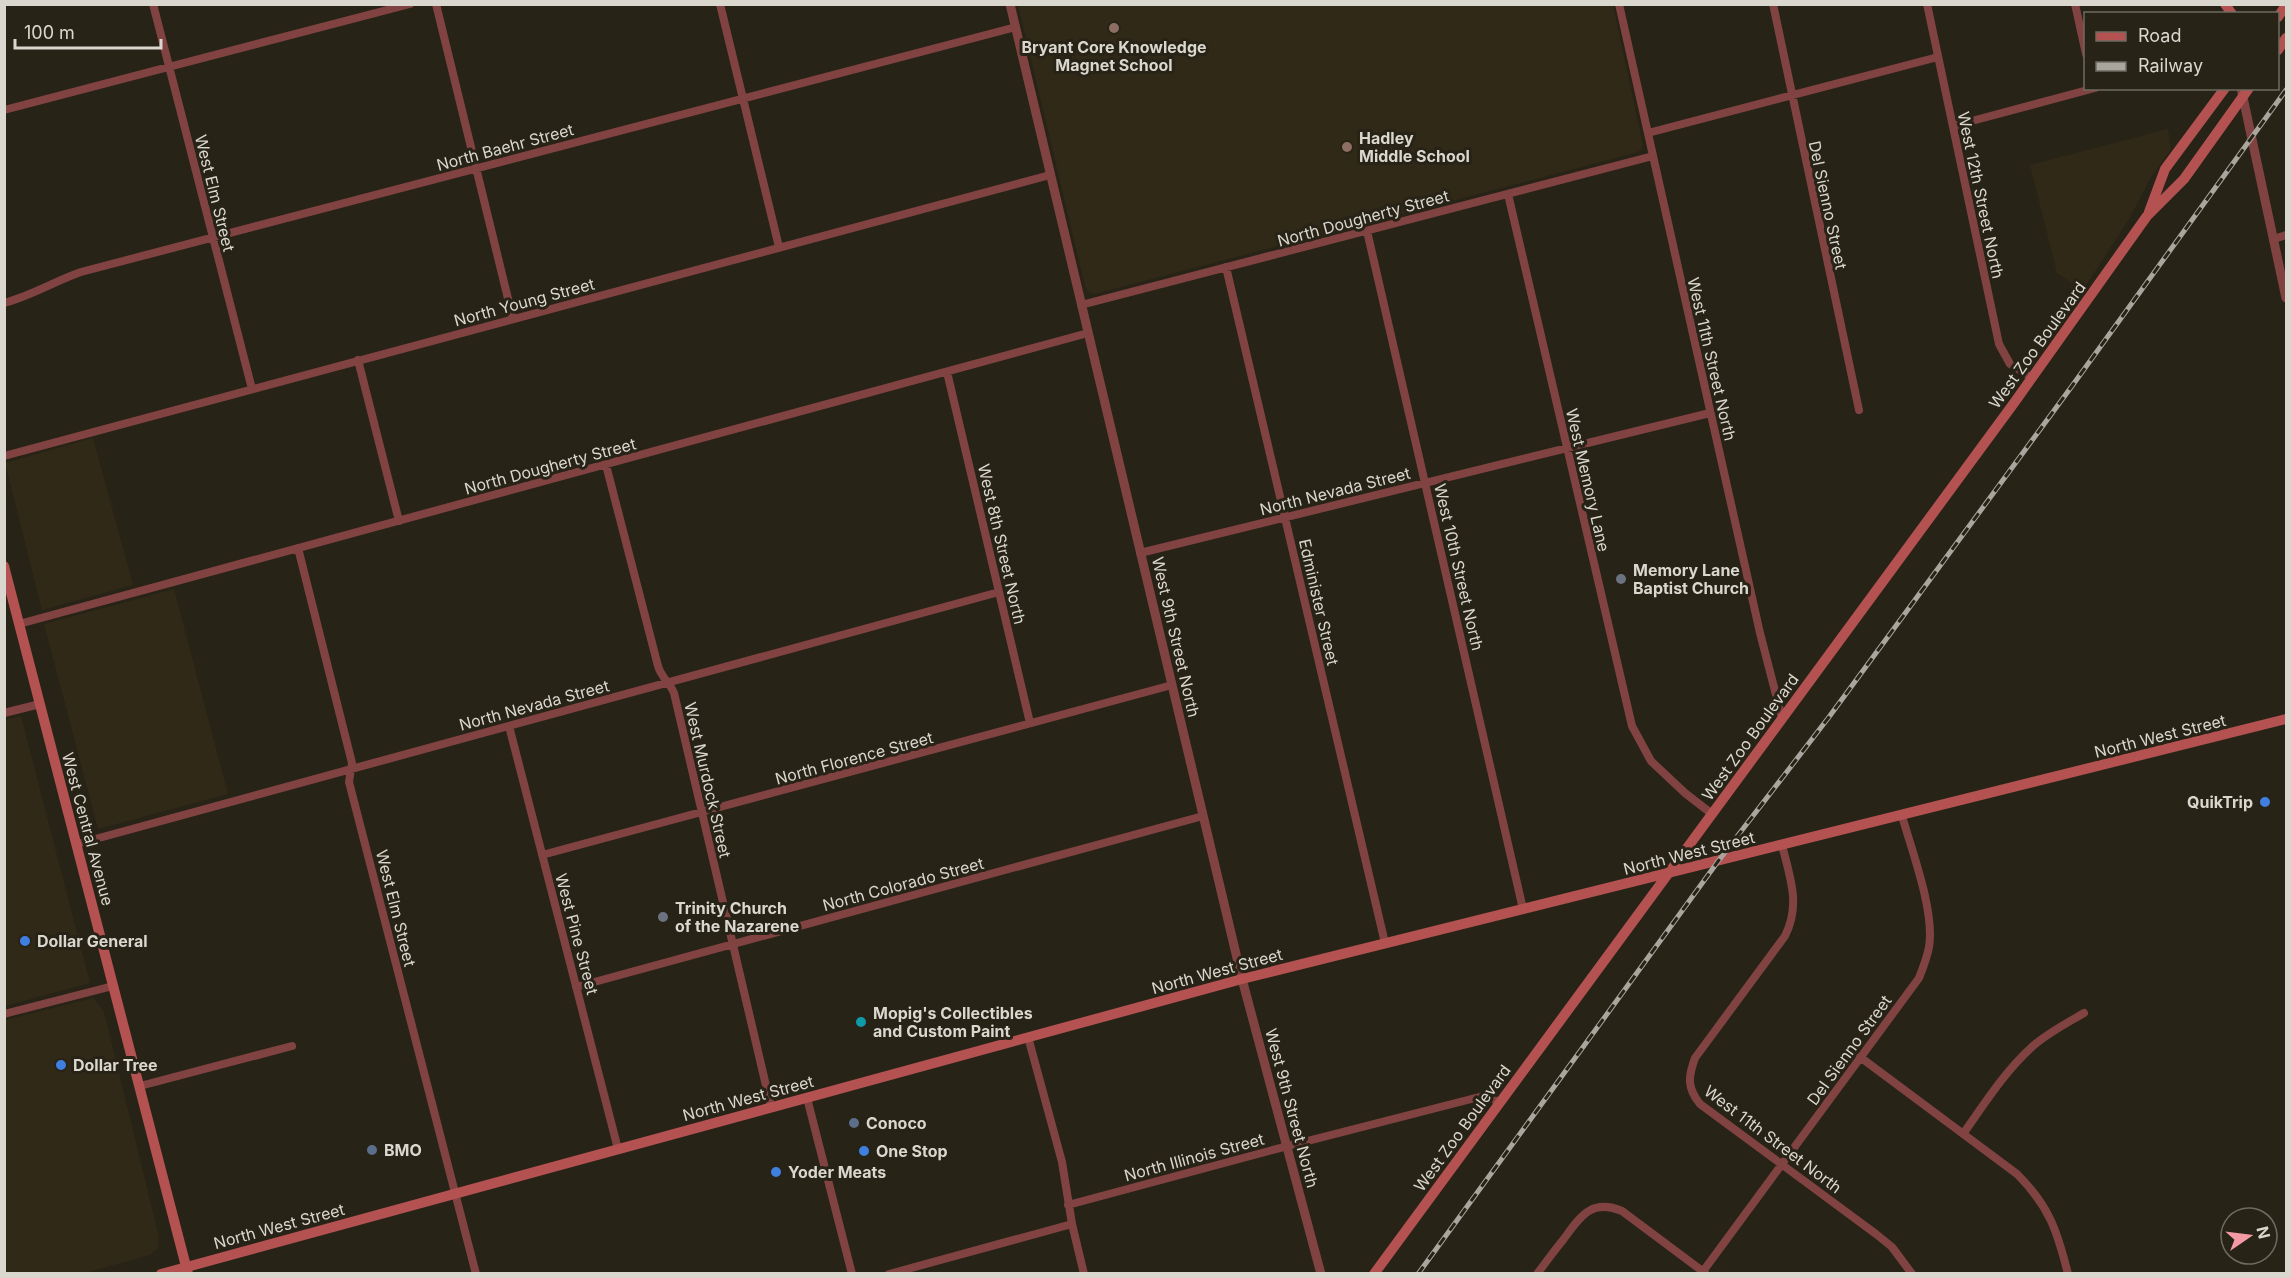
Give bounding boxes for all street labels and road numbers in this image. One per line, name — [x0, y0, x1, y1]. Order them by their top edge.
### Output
street label: West 12th Street North — [1954, 110, 2008, 280]
street label: North Baehr Street — [434, 119, 576, 175]
street label: West Elm Street — [191, 133, 239, 253]
street label: Del Sienno Street — [1805, 139, 1851, 271]
street label: North Dougherty Street — [1275, 185, 1451, 251]
street label: North Young Street — [452, 274, 596, 330]
street label: West 11th Street North — [1683, 275, 1741, 443]
street label: West Zoo Boulevard — [1984, 278, 2090, 412]
street label: West Memory Lane — [1562, 406, 1614, 554]
street label: North Dougherty Street — [462, 433, 638, 499]
street label: West 8th Street North — [974, 462, 1030, 626]
street label: North Nevada Street — [1258, 463, 1412, 519]
street label: West 10th Street North — [1430, 482, 1488, 652]
street label: Edminister Street — [1295, 537, 1343, 667]
street label: West 9th Street North — [1148, 555, 1204, 719]
street label: West Zoo Boulevard — [1697, 670, 1803, 804]
street label: North Nevada Street — [457, 675, 611, 735]
street label: West Murdock Street — [680, 700, 736, 860]
street label: North West Street — [2092, 710, 2228, 762]
street label: North Florence Street — [773, 727, 935, 789]
street label: West Central Avenue — [58, 750, 118, 908]
street label: North West Street — [1621, 827, 1757, 879]
street label: West Elm Street — [372, 848, 420, 968]
street label: North Colorado Street — [820, 853, 986, 915]
street label: West Pine Street — [551, 871, 603, 997]
street label: North West Street — [1149, 944, 1285, 998]
street label: Del Sienno Street — [1802, 991, 1896, 1109]
street label: West 9th Street North — [1261, 1026, 1323, 1190]
street label: West Zoo Boulevard — [1409, 1061, 1515, 1195]
street label: North West Street — [680, 1071, 816, 1125]
street label: West 11th Street North — [1700, 1081, 1846, 1197]
street label: North Illinois Street — [1122, 1129, 1266, 1185]
street label: North West Street — [211, 1199, 347, 1253]

